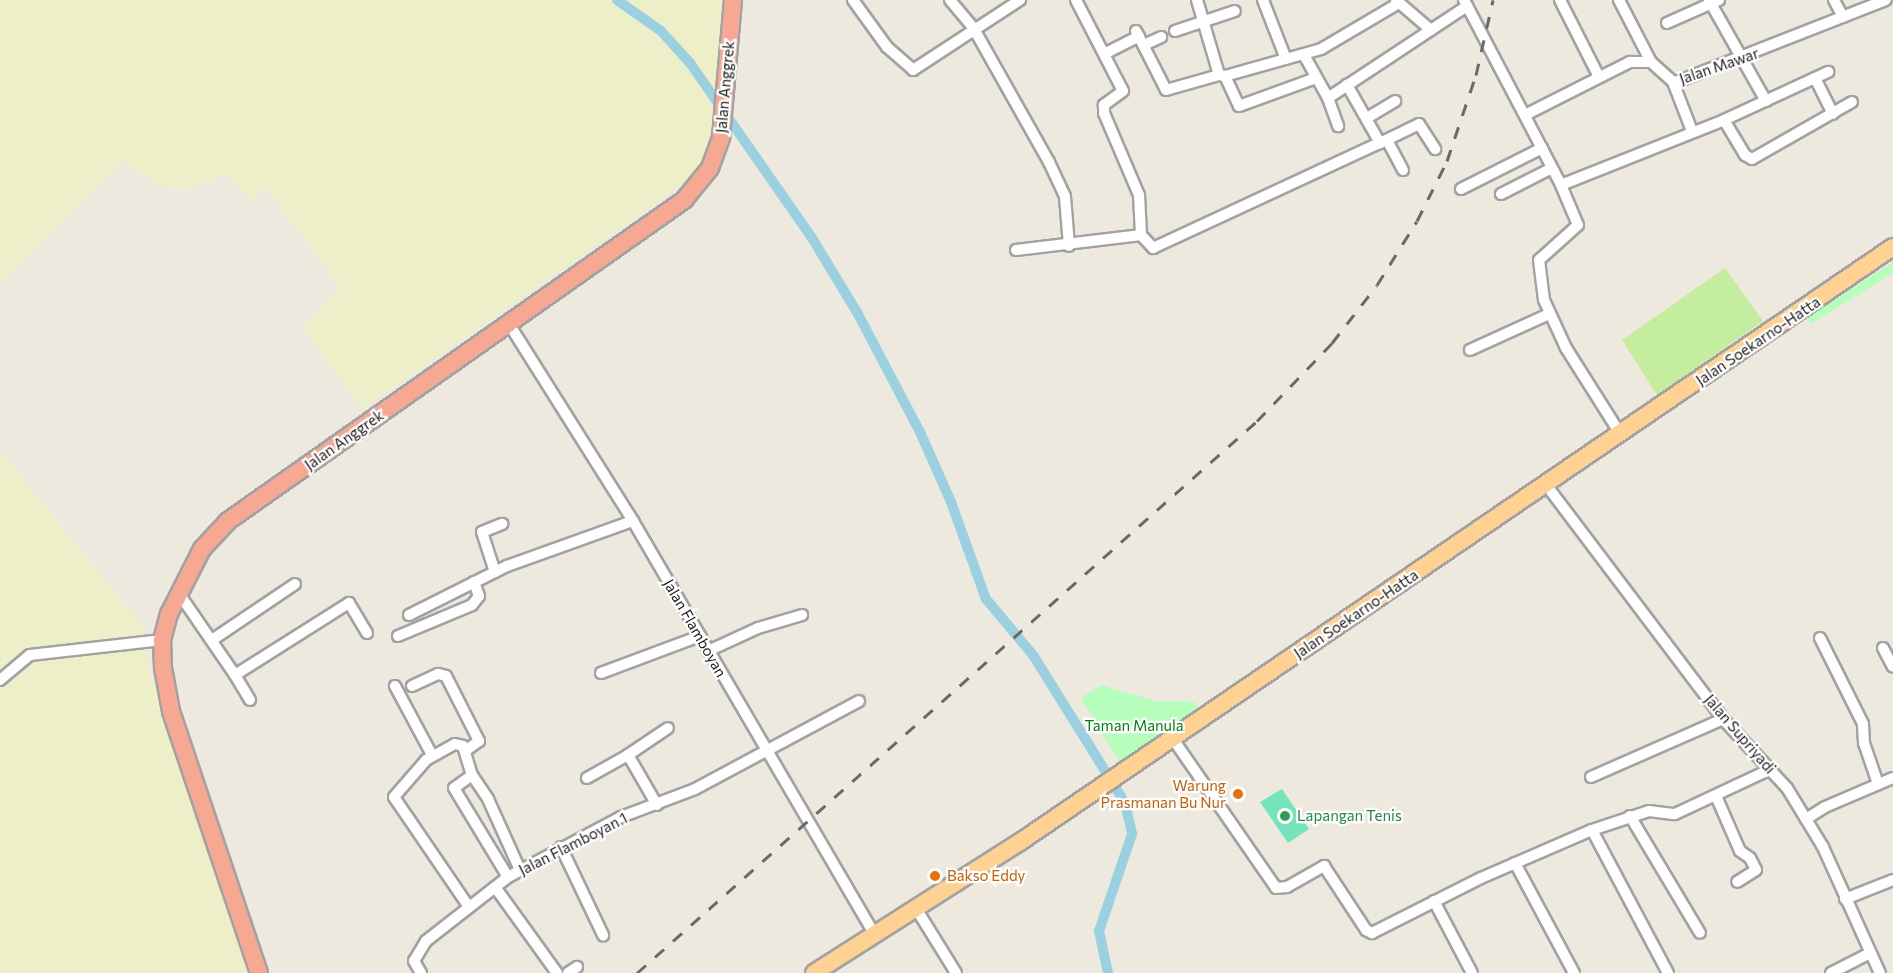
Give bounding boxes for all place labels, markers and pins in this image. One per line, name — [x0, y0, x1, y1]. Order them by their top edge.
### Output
place label: Warung Prasmanan Bu Nur — [1101, 776, 1226, 811]
marker: Warung Prasmanan Bu Nur — [1231, 787, 1245, 801]
place label: Lapangan Tenis — [1297, 807, 1402, 825]
marker: Lapangan Tenis — [1278, 809, 1292, 823]
place label: Bakso Eddy — [947, 867, 1025, 885]
marker: Bakso Eddy — [928, 869, 942, 883]

